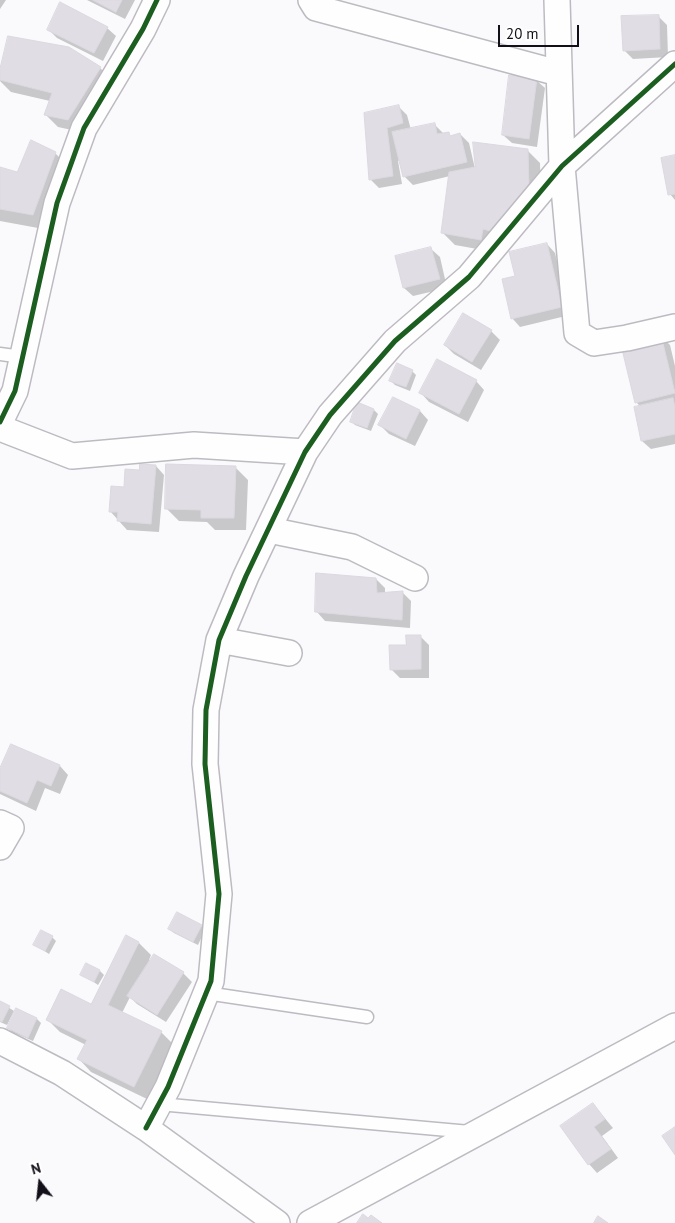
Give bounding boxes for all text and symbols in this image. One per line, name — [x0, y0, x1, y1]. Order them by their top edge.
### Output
scale bar — [500, 15, 581, 47]
text: 20 m — [506, 24, 539, 43]
north arrow — [15, 1158, 65, 1208]
text: N — [29, 1159, 43, 1179]

